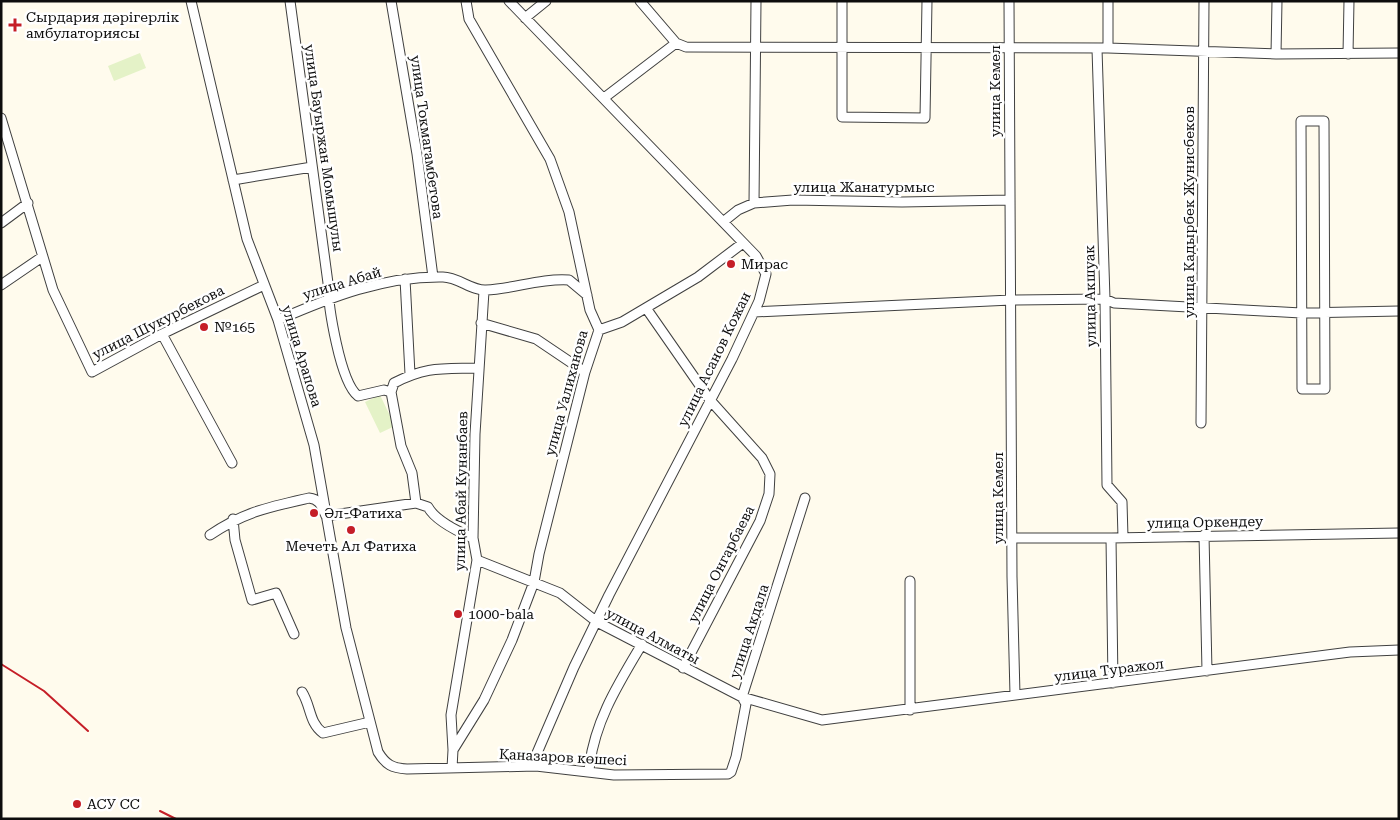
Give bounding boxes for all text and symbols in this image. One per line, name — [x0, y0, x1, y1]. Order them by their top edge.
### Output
place label: Сырдария дәрігерлік амбулаториясы — [26, 9, 179, 41]
marker: Сырдария дәрігерлік амбулаториясы — [8, 18, 22, 32]
street label: улица Бауыржан Момышулы — [302, 43, 346, 253]
street label: улица Кемел — [987, 45, 1003, 137]
street label: улица Токмагамбетова — [408, 54, 446, 220]
street label: улица Кадырбек Жунисбеков — [1181, 106, 1197, 318]
street label: улица Жанатурмыс — [794, 179, 935, 195]
street label: улица Акшуак — [1081, 245, 1099, 347]
place label: Мирас — [741, 256, 788, 272]
marker: Мирас — [725, 258, 737, 270]
street label: улица Абай — [301, 263, 383, 303]
street label: улица Шукурбекова — [89, 282, 227, 362]
street label: улица Асанов Кожан — [674, 289, 754, 429]
street label: улица Арапова — [279, 303, 325, 409]
place label: №165 — [214, 319, 255, 335]
marker: №165 — [198, 321, 210, 333]
street label: улица Уалиханова — [542, 328, 591, 458]
street label: улица Абай Кунанбаев — [452, 411, 470, 571]
street label: улица Кемел — [990, 452, 1006, 544]
street label: улица Онгарбаева — [685, 502, 758, 625]
place label: Әл-Фатиха — [324, 505, 403, 521]
marker: Әл-Фатиха — [308, 507, 320, 519]
street label: улица Оркендеу — [1147, 513, 1264, 531]
marker: Мечеть Ал Фатиха — [345, 524, 357, 536]
place label: Мечеть Ал Фатиха — [286, 538, 417, 554]
street label: улица Акдала — [726, 582, 772, 680]
street label: улица Алматы — [604, 605, 702, 667]
place label: 1000-bala — [468, 606, 534, 622]
marker: 1000-bala — [452, 608, 464, 620]
street label: улица Туражол — [1053, 655, 1165, 685]
street label: Қаназаров көшесі — [499, 746, 628, 768]
place label: АСУ СС — [87, 796, 140, 812]
marker: АСУ СС — [71, 798, 83, 810]

